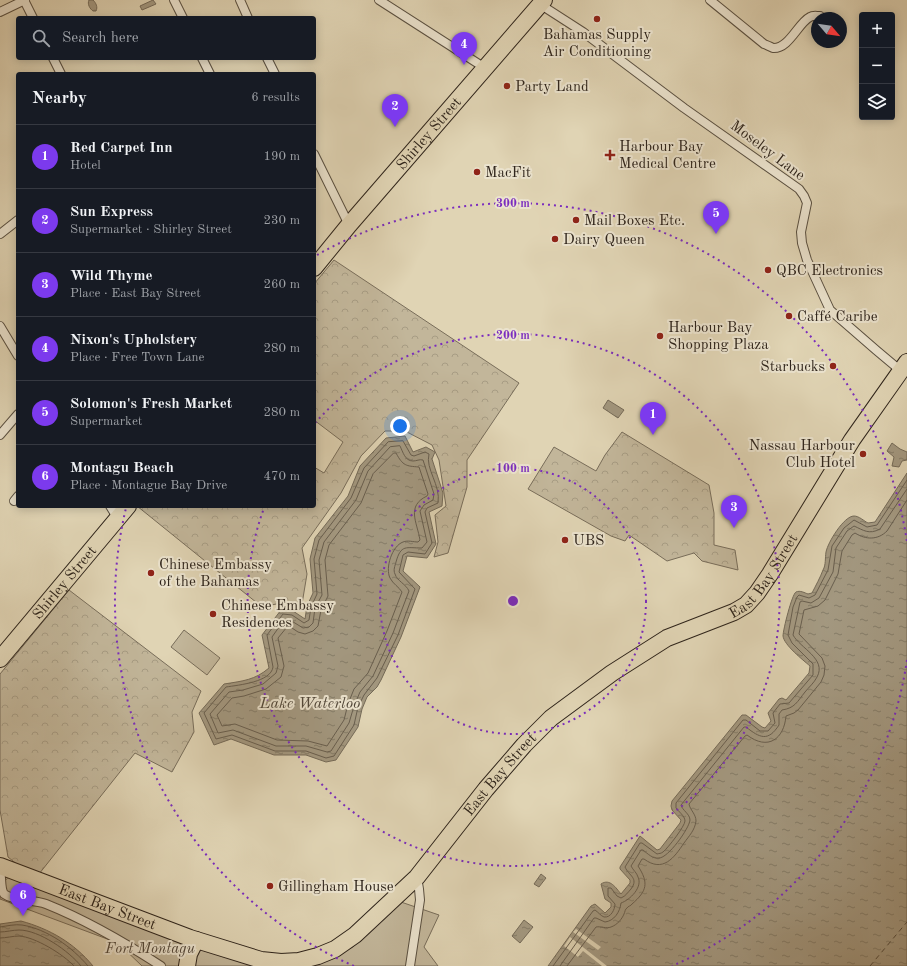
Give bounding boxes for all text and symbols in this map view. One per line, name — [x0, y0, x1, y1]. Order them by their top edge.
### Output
north arrow — [811, 12, 847, 48]
map controls — [859, 12, 895, 120]
button: + — [859, 12, 895, 48]
marker: Bahamas Supply Air Conditioning — [592, 14, 602, 24]
search box — [16, 16, 316, 60]
icon: search — [30, 27, 52, 49]
place label: Bahamas Supply Air Conditioning — [543, 28, 651, 60]
text: Search here — [62, 31, 139, 46]
pin: 4 — [451, 32, 477, 65]
button: − — [859, 48, 895, 84]
place label: Party Land — [515, 80, 589, 95]
marker: Party Land — [502, 81, 512, 91]
button: layers — [859, 84, 895, 120]
text: Nearby — [32, 90, 87, 107]
text: 6 results — [251, 91, 300, 104]
pin: 2 — [382, 94, 408, 127]
street label: Shirley Street — [394, 95, 465, 173]
street label: Moseley Lane — [727, 118, 807, 184]
place label: Harbour Bay Medical Centre — [619, 140, 716, 172]
text: Red Carpet Inn — [70, 141, 173, 156]
marker: Harbour Bay Medical Centre — [604, 149, 616, 161]
text: 1 — [41, 150, 49, 163]
text: 190 m — [263, 150, 300, 163]
text: Hotel — [70, 159, 101, 172]
place label: MacFit — [485, 166, 531, 181]
marker: MacFit — [472, 167, 482, 177]
text: 300 m — [496, 198, 530, 210]
pin: 5 — [703, 201, 729, 234]
text: Sun Express — [70, 205, 153, 220]
text: 2 — [41, 214, 49, 227]
text: 230 m — [263, 214, 300, 227]
place label: Mail Boxes Etc. — [584, 214, 685, 229]
marker: Mail Boxes Etc. — [571, 215, 581, 225]
text: Supermarket · Shirley Street — [70, 223, 232, 236]
place label: Dairy Queen — [563, 233, 645, 248]
marker: Dairy Queen — [550, 234, 560, 244]
place label: QBC Electronics — [776, 264, 883, 279]
marker: QBC Electronics — [763, 265, 773, 275]
text: Wild Thyme — [70, 269, 153, 284]
text: 3 — [41, 278, 49, 291]
text: 260 m — [263, 278, 300, 291]
text: Place · East Bay Street — [70, 287, 201, 300]
place label: Caffé Caribe — [797, 310, 878, 325]
marker: Caffé Caribe — [784, 311, 794, 321]
place label: Harbour Bay Shopping Plaza — [668, 321, 769, 353]
text: 200 m — [496, 330, 530, 342]
marker: Harbour Bay Shopping Plaza — [655, 331, 665, 341]
text: Nixon's Upholstery — [70, 333, 197, 348]
text: 4 — [41, 342, 49, 355]
text: 280 m — [263, 342, 300, 355]
text: Place · Free Town Lane — [70, 351, 205, 364]
place label: Starbucks — [760, 360, 825, 375]
marker: Starbucks — [828, 361, 838, 371]
text: Solomon's Fresh Market — [70, 397, 232, 412]
pin: 1 — [640, 402, 666, 435]
text: 5 — [41, 406, 49, 419]
text: 280 m — [263, 406, 300, 419]
text: Supermarket — [70, 415, 142, 428]
your location — [390, 416, 410, 436]
place label: Nassau Harbour Club Hotel — [749, 439, 855, 471]
marker: Nassau Harbour Club Hotel — [858, 449, 868, 459]
text: Montagu Beach — [70, 461, 174, 476]
text: 100 m — [496, 463, 530, 475]
text: 6 — [41, 470, 49, 483]
text: 470 m — [263, 470, 300, 483]
text: Place · Montague Bay Drive — [70, 479, 227, 492]
pin: 3 — [721, 495, 747, 528]
street label: East Bay Street — [727, 532, 801, 622]
place label: UBS — [573, 534, 604, 549]
marker: UBS — [560, 535, 570, 545]
street label: Shirley Street — [30, 544, 100, 623]
place label: Chinese Embassy of the Bahamas — [159, 558, 272, 590]
marker: Chinese Embassy of the Bahamas — [146, 568, 156, 578]
centre of rings — [506, 594, 520, 608]
place label: Chinese Embassy Residences — [221, 599, 334, 631]
marker: Chinese Embassy Residences — [208, 609, 218, 619]
water label: Lake Waterloo — [259, 696, 360, 712]
street label: East Bay Street — [462, 731, 540, 819]
place label: Gillingham House — [278, 880, 394, 895]
marker: Gillingham House — [265, 881, 275, 891]
pin: 6 — [10, 883, 36, 916]
street label: East Bay Street — [56, 883, 158, 933]
park label: Fort Montagu — [104, 942, 195, 957]

